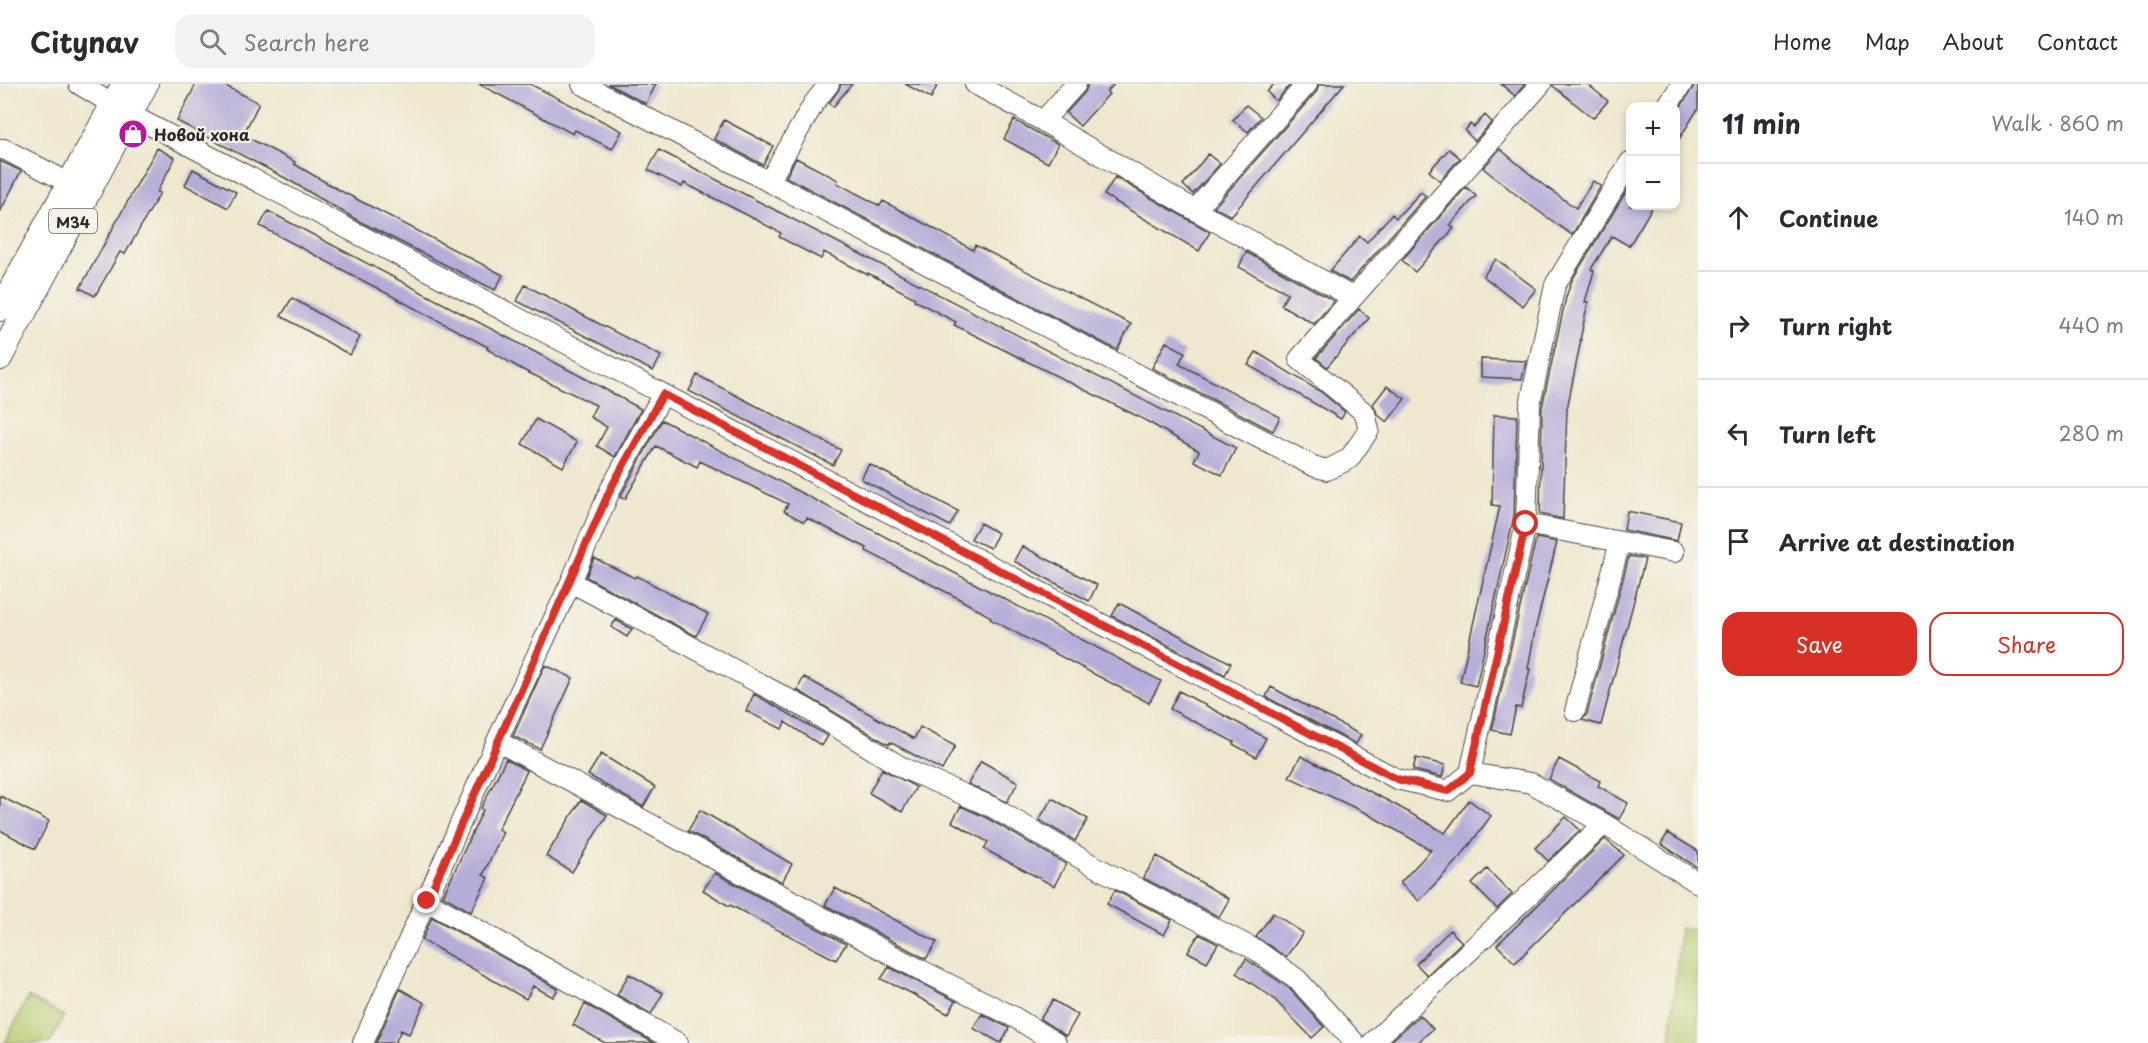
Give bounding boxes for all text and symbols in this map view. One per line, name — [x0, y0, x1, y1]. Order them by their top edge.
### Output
search box — [175, 14, 595, 68]
text: Citynav — [30, 20, 139, 63]
icon: search — [196, 25, 229, 58]
text: Search here — [244, 25, 370, 58]
text: Home — [1773, 25, 1832, 57]
text: Map — [1865, 25, 1910, 57]
text: About — [1943, 25, 2004, 57]
text: Contact — [2037, 25, 2118, 57]
map controls — [1626, 102, 1680, 210]
button: + — [1626, 102, 1680, 156]
text: 11 min — [1722, 104, 1801, 143]
text: Walk · 860 m — [1992, 108, 2124, 138]
shop icon: Новой хона — [117, 118, 149, 150]
place label: Новой хона — [154, 122, 250, 146]
button: − — [1626, 156, 1680, 210]
icon: ahead — [1722, 201, 1755, 234]
text: Continue — [1779, 201, 1878, 234]
text: 140 m — [2064, 202, 2124, 232]
road number: M34 — [49, 209, 97, 233]
icon: right — [1722, 309, 1755, 342]
text: Turn right — [1779, 309, 1892, 342]
text: 440 m — [2059, 310, 2124, 340]
icon: left — [1722, 417, 1755, 450]
text: Turn left — [1779, 417, 1876, 450]
text: 280 m — [2059, 418, 2124, 448]
route start — [1512, 510, 1538, 536]
icon: arrive — [1722, 525, 1755, 558]
text: Arrive at destination — [1779, 525, 2015, 558]
button: Save — [1722, 612, 1917, 676]
button: Share — [1929, 612, 2124, 676]
route end — [413, 887, 439, 913]

